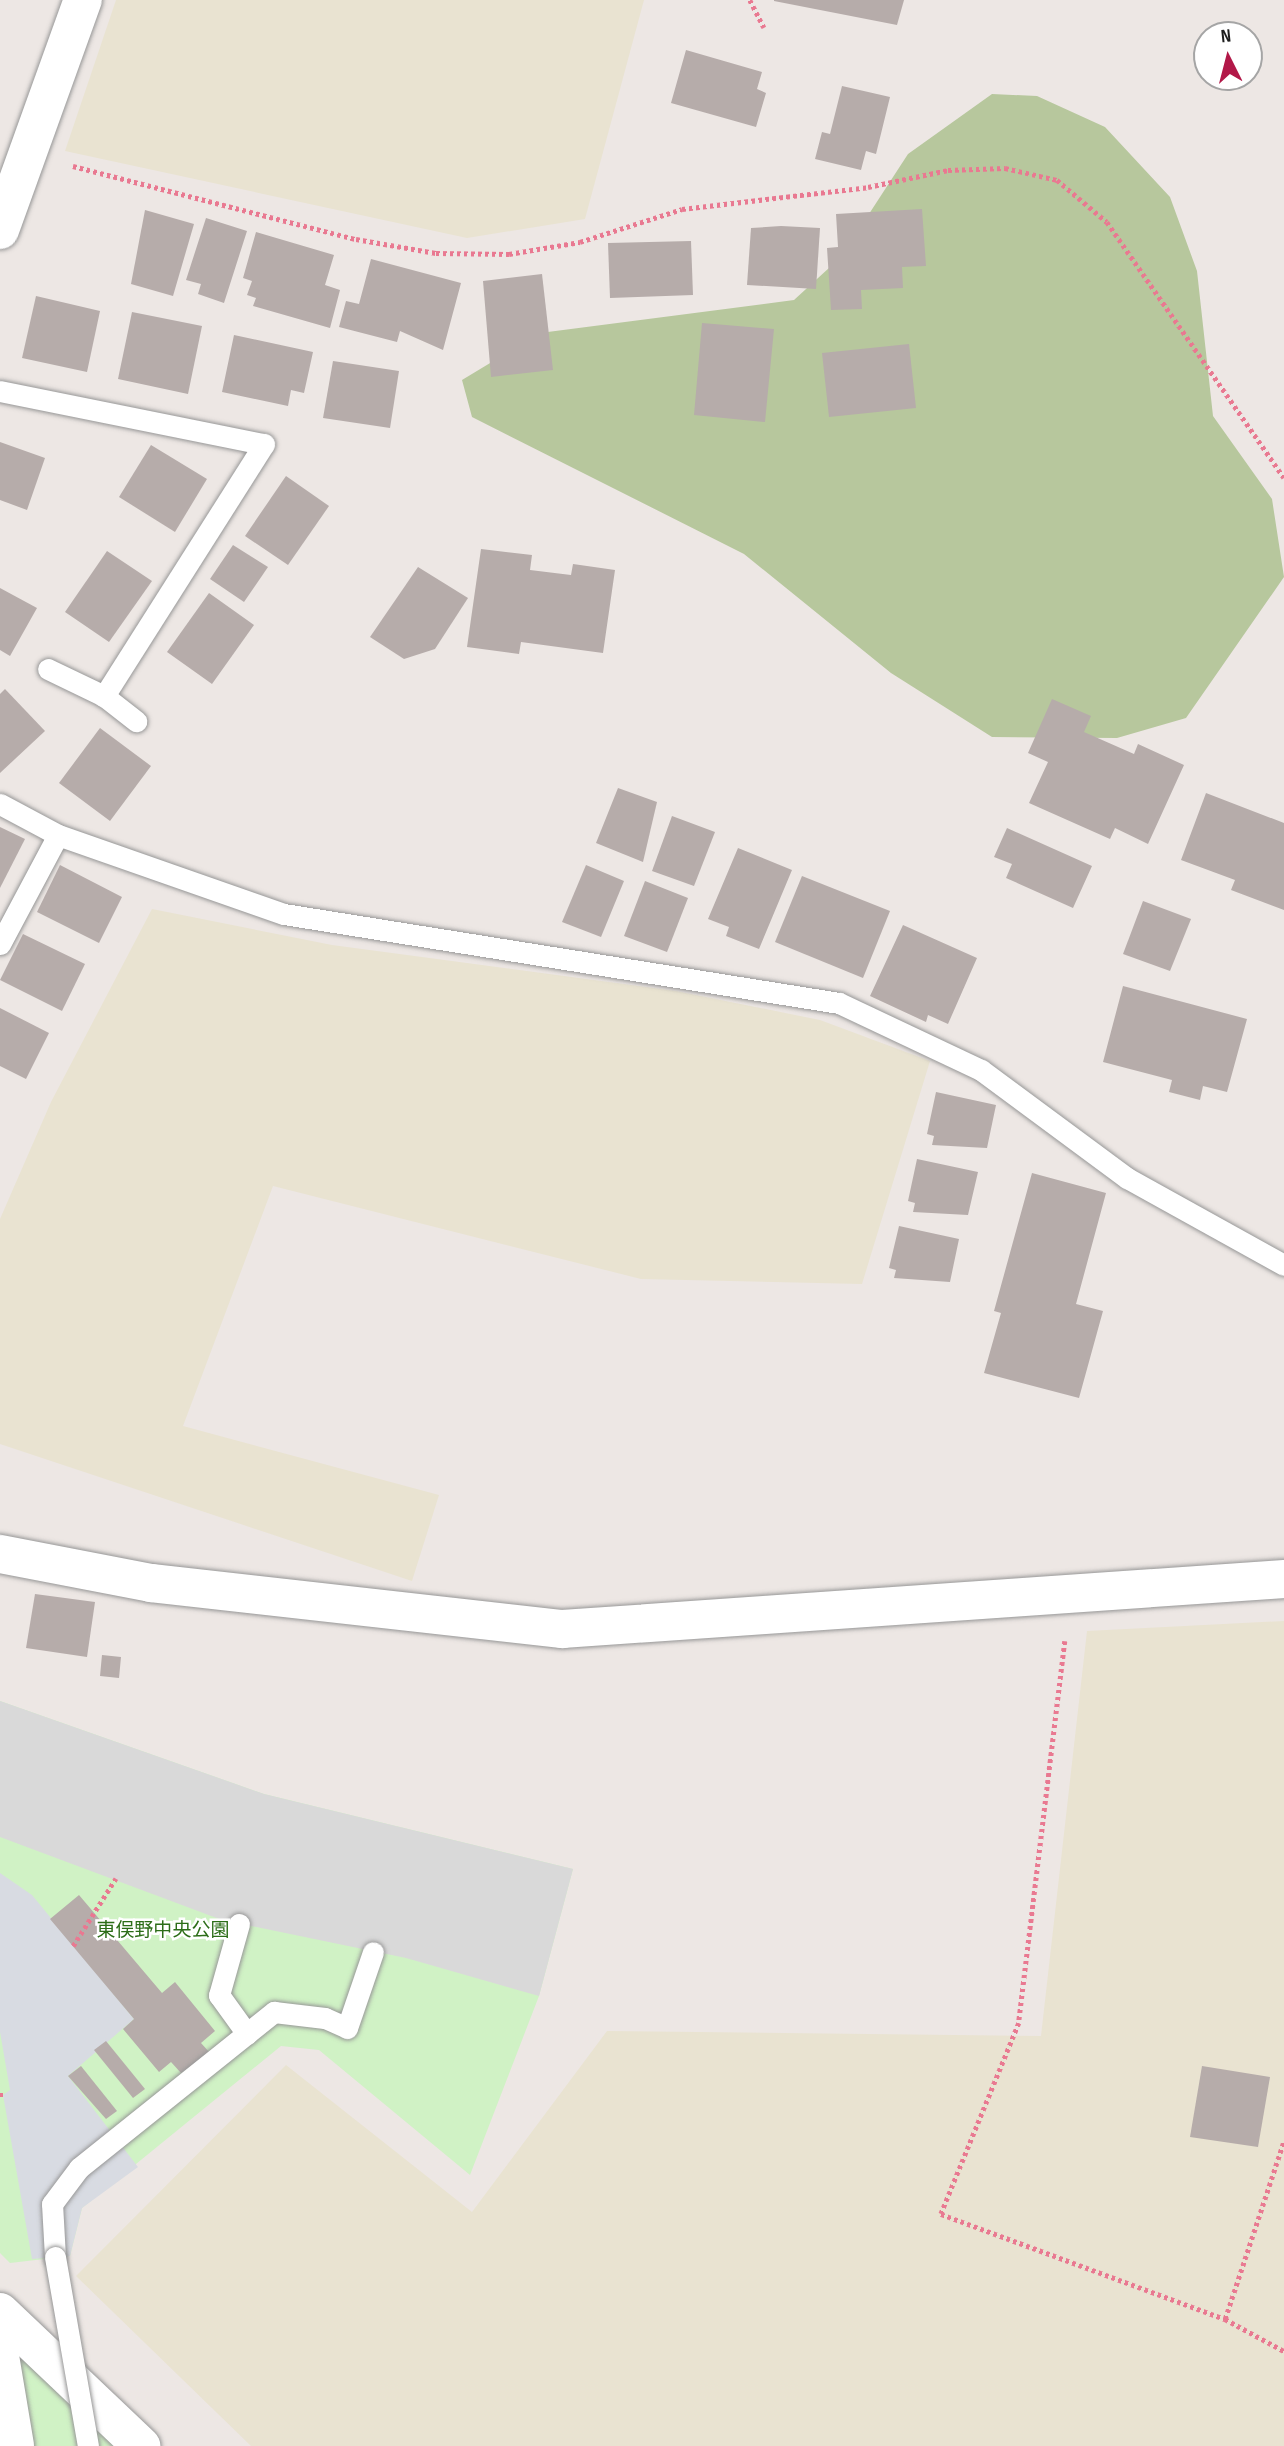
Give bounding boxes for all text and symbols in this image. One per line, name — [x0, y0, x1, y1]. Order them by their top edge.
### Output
north arrow — [1193, 21, 1263, 91]
text: N — [1220, 25, 1232, 49]
park label: 東俣野中央公園 — [97, 1920, 229, 1942]

